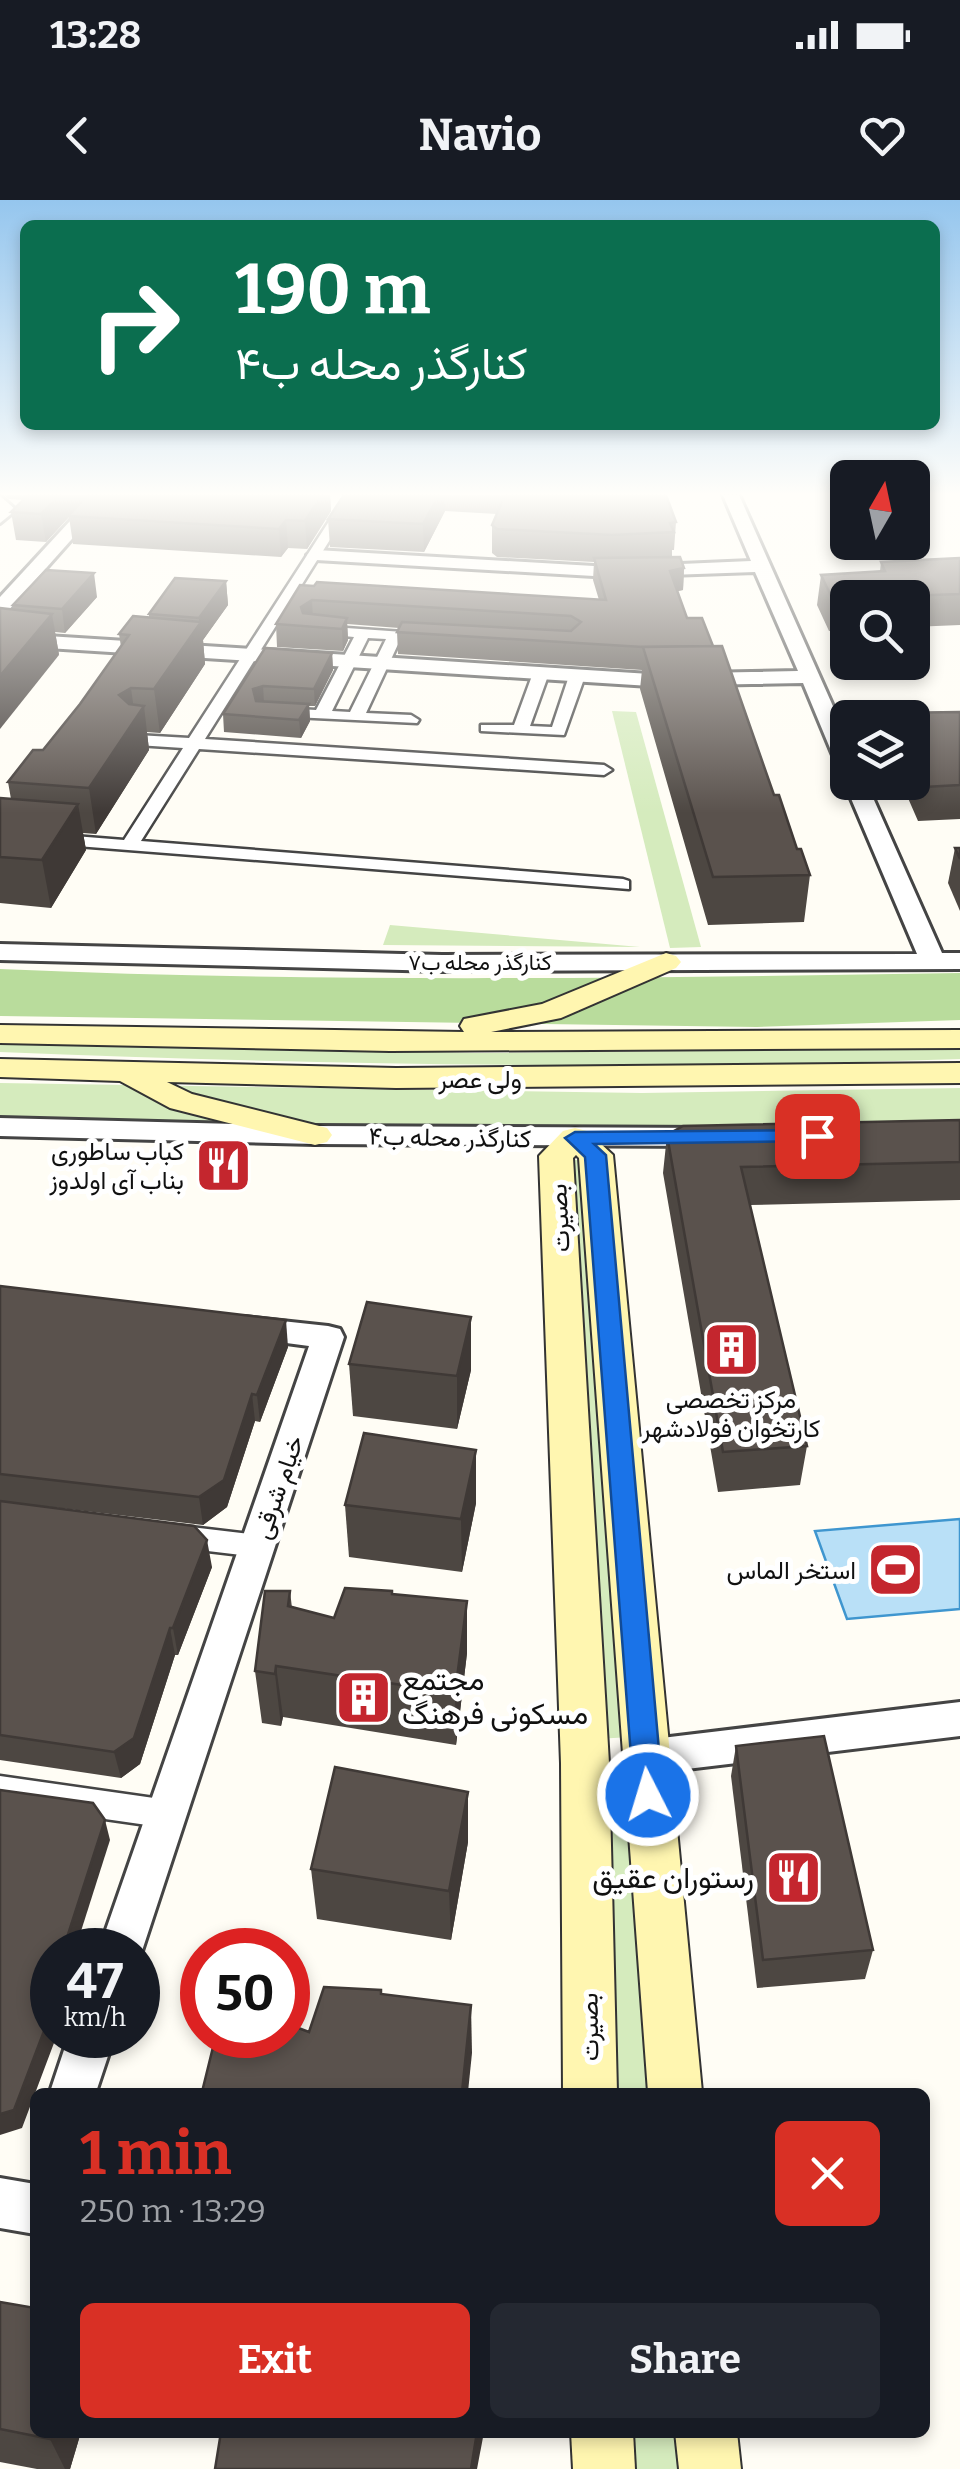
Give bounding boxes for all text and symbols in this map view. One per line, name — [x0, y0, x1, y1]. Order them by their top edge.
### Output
text: 13:28 — [50, 12, 141, 58]
icon: back — [50, 108, 105, 163]
text: Navio — [419, 108, 541, 162]
icon: heart — [855, 108, 910, 163]
text: 190 m — [235, 248, 430, 332]
icon: right — [70, 260, 200, 390]
text: کنارگذر محله ب۴ — [235, 337, 528, 391]
north arrow — [830, 460, 930, 560]
map controls — [830, 460, 930, 800]
button: search — [830, 580, 930, 680]
button: layers — [830, 700, 930, 800]
street label: کنارگذر محله ب۷ — [408, 949, 552, 976]
street label: ولی عصر — [437, 1065, 522, 1095]
pin — [775, 1094, 860, 1179]
icon: arrive — [790, 1109, 845, 1164]
street label: کنارگذر محله ب۴ — [368, 1122, 532, 1154]
restaurant icon: کباب ساطوری بناب آی اولدوز — [193, 1135, 253, 1195]
place label: کباب ساطوری بناب آی اولدوز — [48, 1137, 184, 1196]
street label: بصیرت — [543, 1183, 577, 1253]
building icon: مرکز تخصصی کارتخوان فولادشهر — [701, 1320, 761, 1380]
place label: مرکز تخصصی کارتخوان فولادشهر — [641, 1385, 820, 1444]
street label: خیام شرقی — [247, 1432, 312, 1543]
sports icon: استخر الماس — [865, 1540, 925, 1600]
place label: استخر الماس — [726, 1556, 856, 1586]
place label: مجتمع مسکونی فرهنگ — [402, 1662, 588, 1732]
building icon: مجتمع مسکونی فرهنگ — [333, 1667, 393, 1727]
position arrow — [596, 1743, 700, 1847]
restaurant icon: رستوران عقیق — [763, 1848, 823, 1908]
place label: رستوران عقیق — [592, 1860, 754, 1896]
speed limit sign: 50 — [180, 1928, 310, 2058]
text: 47 — [67, 1951, 123, 2011]
street label: بصیرت — [574, 1993, 606, 2061]
text: km/h — [64, 2003, 126, 2033]
text: 1 min — [80, 2118, 232, 2190]
button: close — [775, 2121, 880, 2226]
text: 250 m · 13:29 — [80, 2192, 266, 2230]
button: Exit — [80, 2303, 470, 2418]
button: Share — [490, 2303, 880, 2418]

